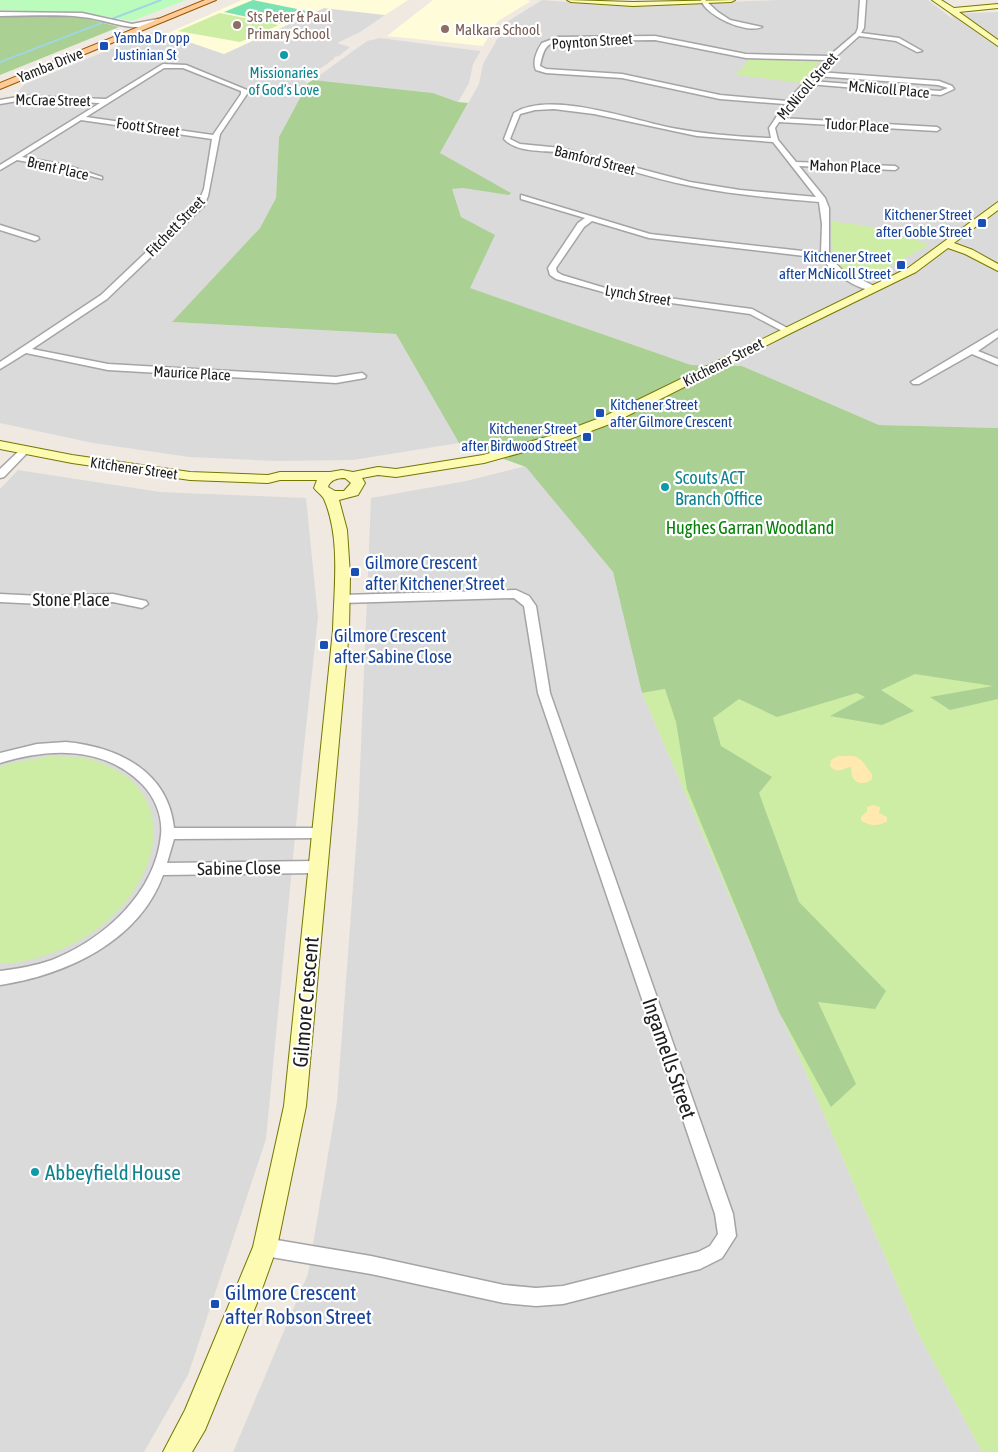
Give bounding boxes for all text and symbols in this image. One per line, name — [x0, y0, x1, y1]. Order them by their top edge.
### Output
place label: Sts Peter & Paul Primary School — [247, 8, 332, 42]
marker: Sts Peter & Paul Primary School — [231, 19, 243, 31]
place label: Malkara School — [455, 21, 540, 38]
marker: Malkara School — [439, 23, 451, 35]
place label: Yamba Dr opp Justinian St — [114, 29, 190, 63]
street label: Poynton Street — [551, 30, 633, 52]
marker: Yamba Dr opp Justinian St — [98, 40, 110, 52]
street label: Yamba Drive — [15, 44, 85, 86]
marker: Missionaries of God’s Love — [278, 49, 290, 61]
street label: McNicoll Street — [773, 49, 841, 123]
place label: Missionaries of God’s Love — [249, 64, 320, 98]
street label: McNicoll Place — [848, 77, 930, 101]
street label: McCrae Street — [15, 91, 91, 109]
street label: Foott Street — [115, 114, 181, 140]
street label: Tudor Place — [824, 115, 890, 135]
street label: Bamford Street — [553, 142, 637, 178]
street label: Brent Place — [26, 153, 91, 183]
street label: Mahon Place — [809, 156, 881, 176]
street label: Fitchett Street — [142, 192, 208, 260]
place label: Kitchener Street after Goble Street — [876, 206, 972, 240]
marker: Kitchener Street after Goble Street — [976, 217, 988, 229]
place label: Kitchener Street after McNicoll Street — [779, 248, 891, 282]
marker: Kitchener Street after McNicoll Street — [895, 259, 907, 271]
street label: Lynch Street — [604, 281, 672, 309]
street label: Kitchener Street — [680, 334, 766, 390]
street label: Maurice Place — [153, 362, 231, 384]
place label: Kitchener Street after Gilmore Crescent — [610, 396, 732, 430]
marker: Kitchener Street after Gilmore Crescent — [594, 407, 606, 419]
place label: Kitchener Street after Birdwood Street — [461, 420, 577, 454]
marker: Kitchener Street after Birdwood Street — [581, 431, 593, 443]
street label: Kitchener Street — [89, 453, 179, 483]
place label: Scouts ACT Branch Office — [675, 467, 763, 509]
marker: Scouts ACT Branch Office — [659, 481, 671, 493]
park label: Hughes Garran Woodland — [666, 517, 834, 538]
place label: Gilmore Crescent after Kitchener Street — [365, 552, 505, 594]
marker: Gilmore Crescent after Kitchener Street — [349, 566, 361, 578]
street label: Stone Place — [32, 589, 110, 610]
place label: Gilmore Crescent after Sabine Close — [334, 625, 452, 667]
marker: Gilmore Crescent after Sabine Close — [318, 639, 330, 651]
street label: Sabine Close — [197, 857, 281, 879]
street label: Gilmore Crescent — [287, 936, 323, 1068]
street label: Ingamells Street — [638, 994, 702, 1122]
place label: Abbeyfield House — [45, 1160, 181, 1184]
marker: Abbeyfield House — [29, 1166, 41, 1178]
place label: Gilmore Crescent after Robson Street — [225, 1280, 372, 1328]
marker: Gilmore Crescent after Robson Street — [209, 1298, 221, 1310]

